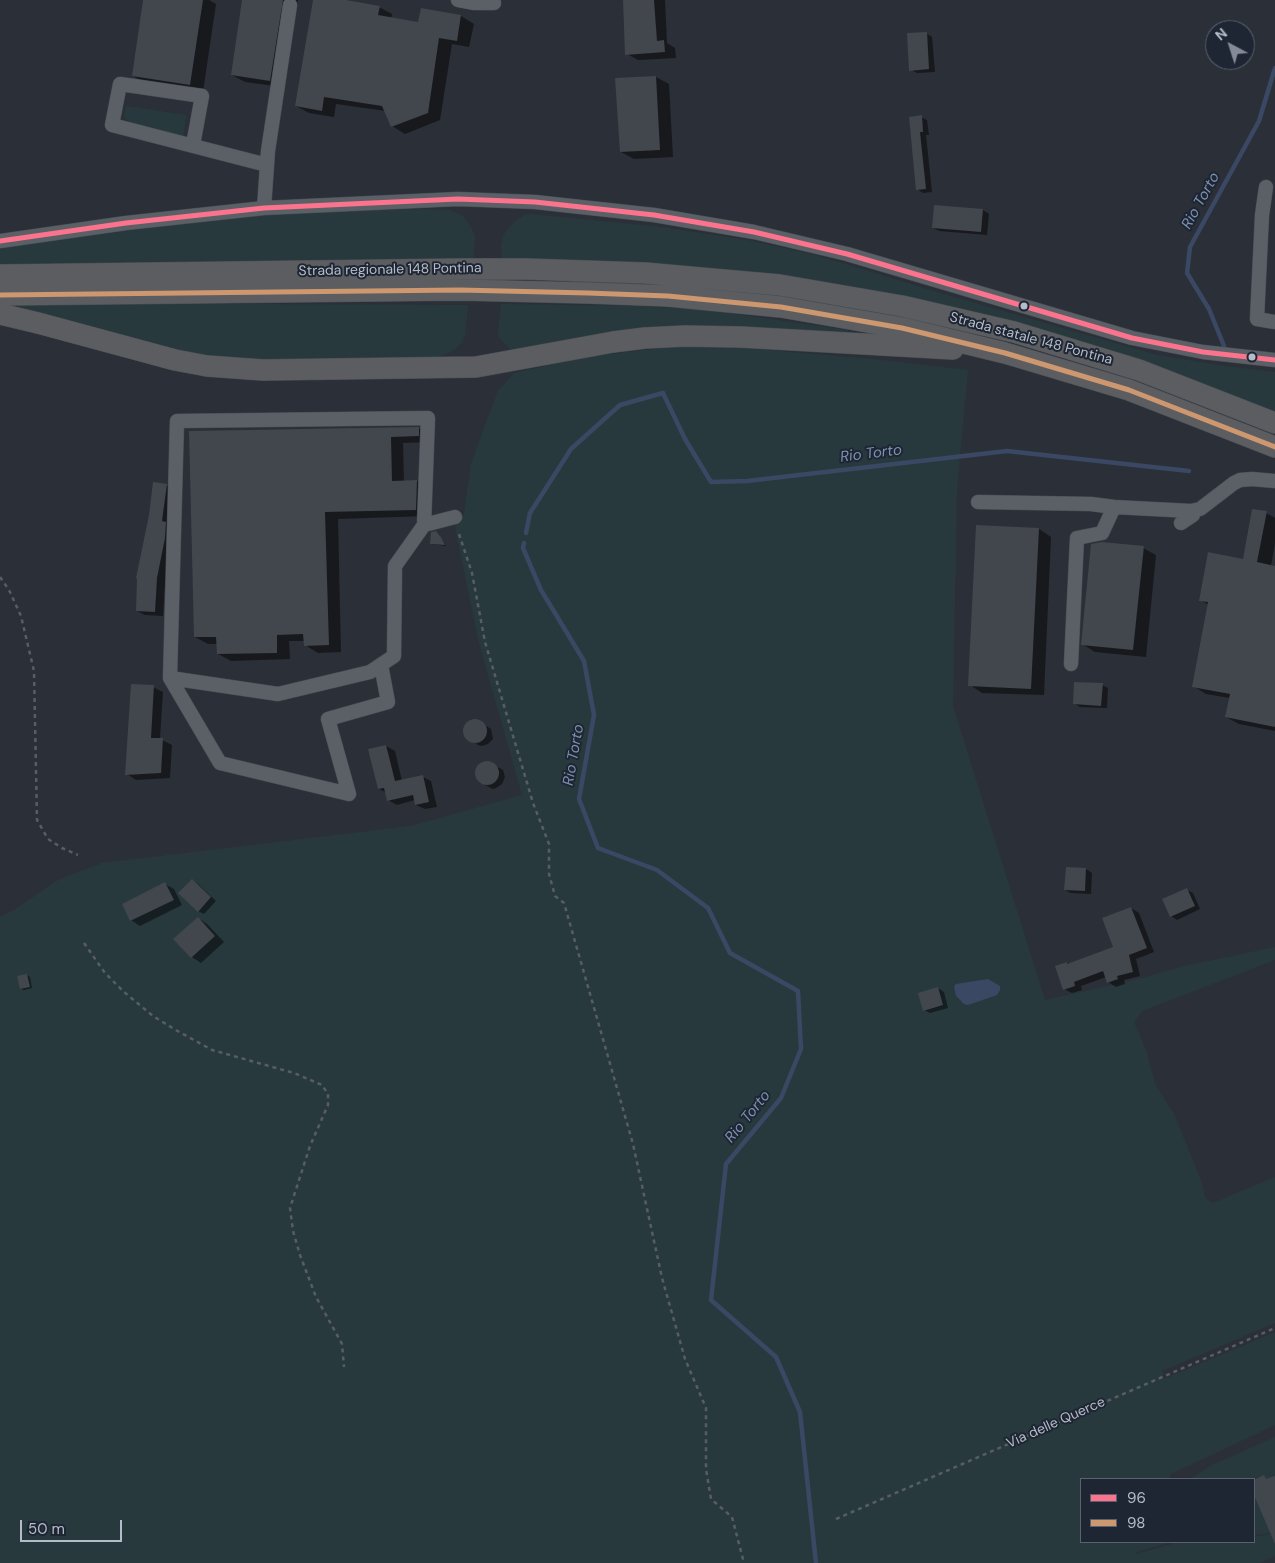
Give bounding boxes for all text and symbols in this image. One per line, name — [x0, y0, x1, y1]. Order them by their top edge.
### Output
north arrow — [1205, 20, 1255, 70]
text: N — [1211, 24, 1231, 44]
water label: Rio Torto — [1178, 170, 1224, 232]
street label: Strada regionale 148 Pontina — [298, 260, 482, 280]
unlabelled marker — [1019, 301, 1029, 311]
street label: Strada statale 148 Pontina — [948, 309, 1114, 369]
unlabelled marker — [1247, 352, 1257, 362]
water label: Rio Torto — [839, 441, 903, 467]
water label: Rio Torto — [560, 723, 588, 787]
water label: Rio Torto — [721, 1087, 775, 1147]
street label: Via delle Querce — [1004, 1394, 1108, 1452]
legend — [1080, 1478, 1255, 1543]
text: 96 — [1127, 1488, 1146, 1508]
scale bar — [22, 1510, 125, 1542]
text: 98 — [1127, 1513, 1145, 1533]
text: 50 m — [28, 1519, 65, 1539]

